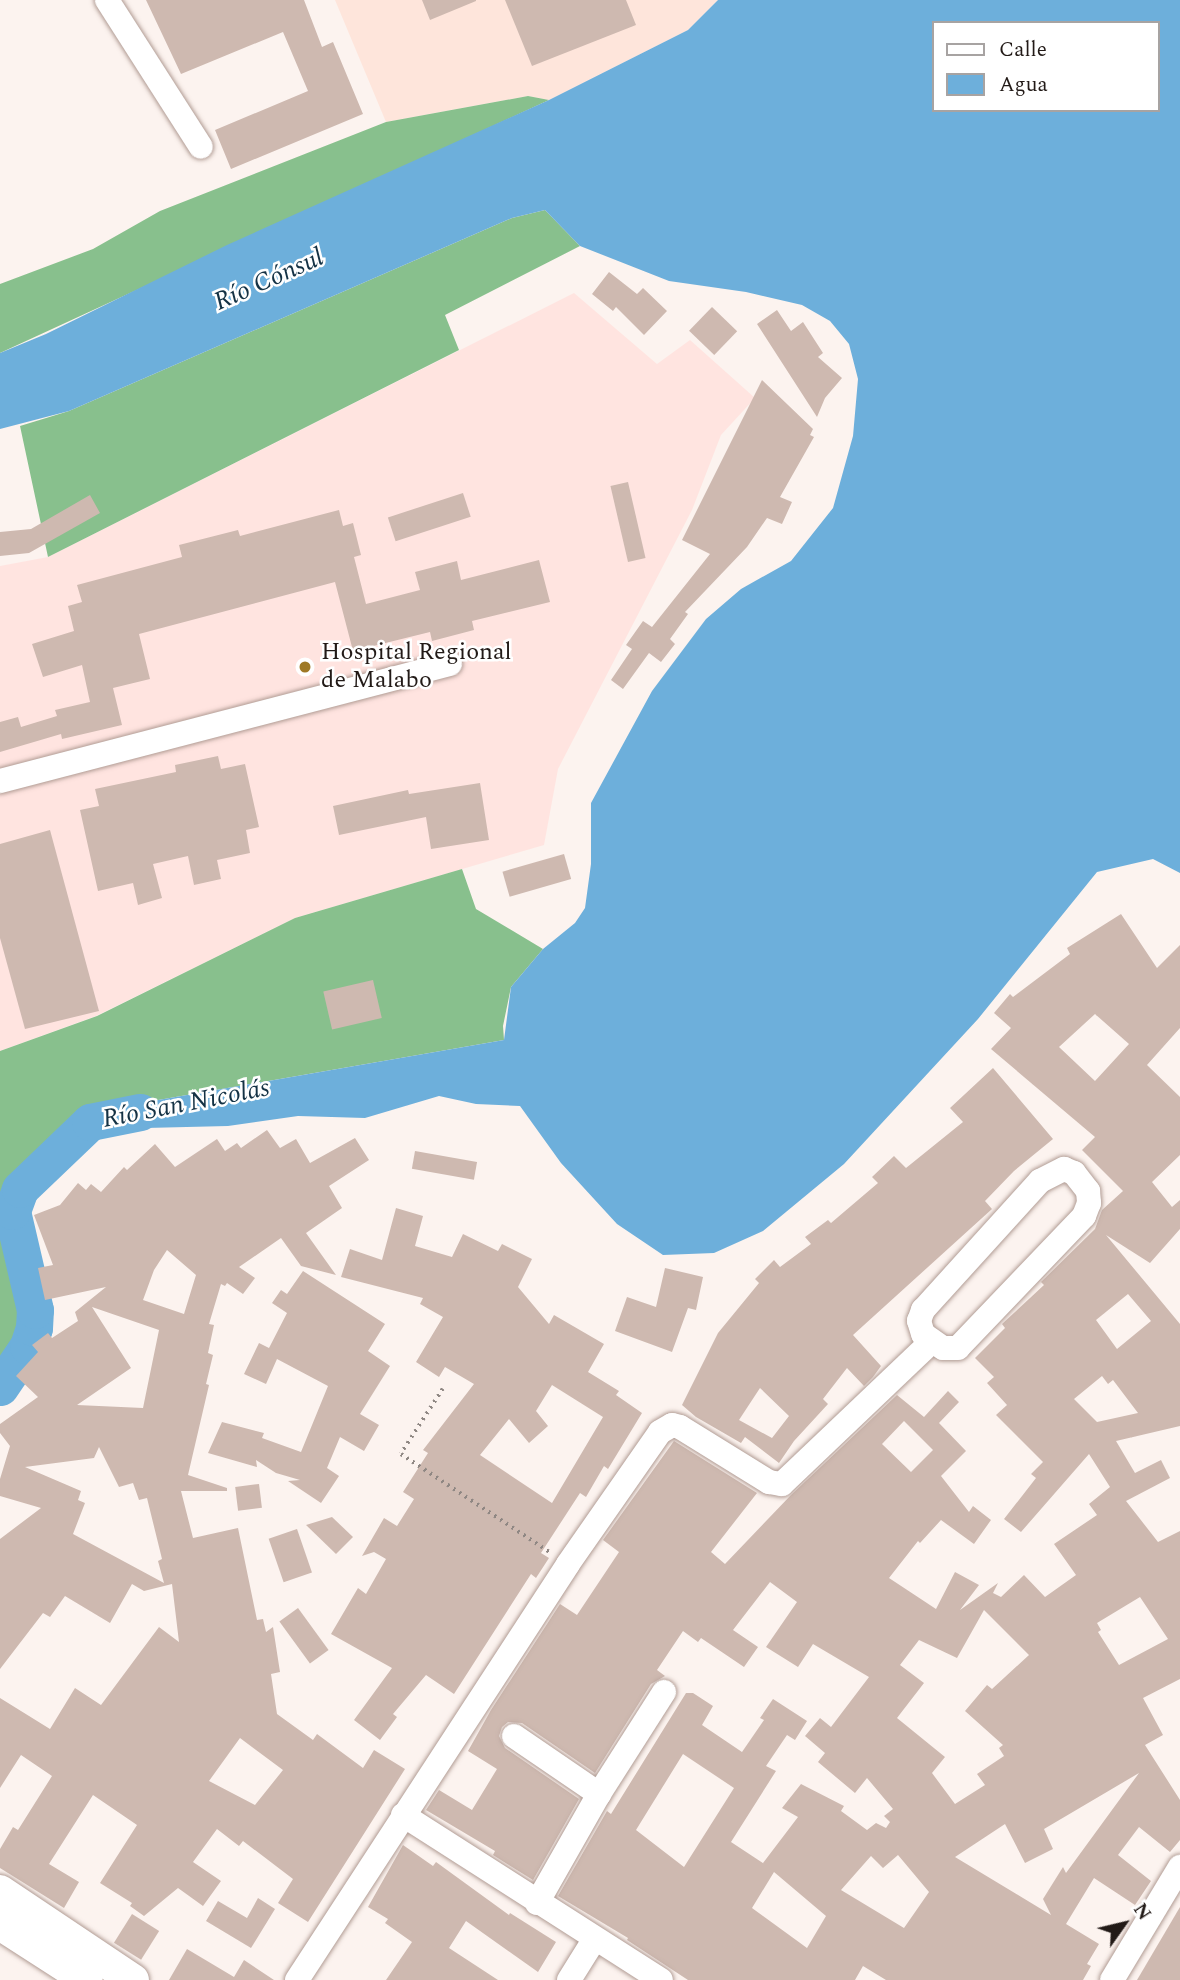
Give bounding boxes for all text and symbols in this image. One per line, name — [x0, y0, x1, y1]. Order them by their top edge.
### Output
legend — [932, 21, 1159, 112]
text: Calle — [999, 34, 1047, 66]
text: Agua — [999, 69, 1048, 101]
water label: Río Cónsul — [209, 242, 329, 318]
place label: Hospital Regional de Malabo — [321, 639, 512, 695]
marker: Hospital Regional de Malabo — [295, 657, 315, 677]
water label: Río San Nicolás — [100, 1073, 272, 1135]
north arrow — [1089, 1889, 1159, 1959]
text: N — [1125, 1897, 1158, 1927]

